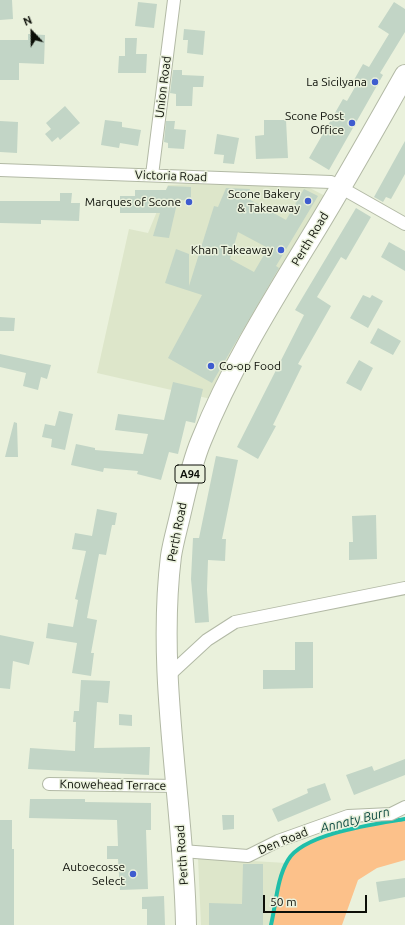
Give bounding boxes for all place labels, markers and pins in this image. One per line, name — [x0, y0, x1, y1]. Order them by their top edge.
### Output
place label: La Sicilyana — [306, 75, 367, 89]
marker: La Sicilyana — [370, 77, 380, 87]
place label: Scone Post Office — [285, 109, 344, 137]
marker: Scone Post Office — [347, 118, 357, 128]
place label: Scone Bakery & Takeaway — [228, 187, 300, 215]
place label: Marques of Scone — [85, 195, 181, 209]
marker: Scone Bakery & Takeaway — [303, 196, 313, 206]
marker: Marques of Scone — [184, 197, 194, 207]
place label: Khan Takeaway — [191, 243, 273, 257]
marker: Khan Takeaway — [276, 245, 286, 255]
place label: Co-op Food — [219, 359, 281, 373]
marker: Co-op Food — [206, 361, 216, 371]
place label: Autoecosse Select — [62, 860, 125, 888]
marker: Autoecosse Select — [128, 869, 138, 879]

